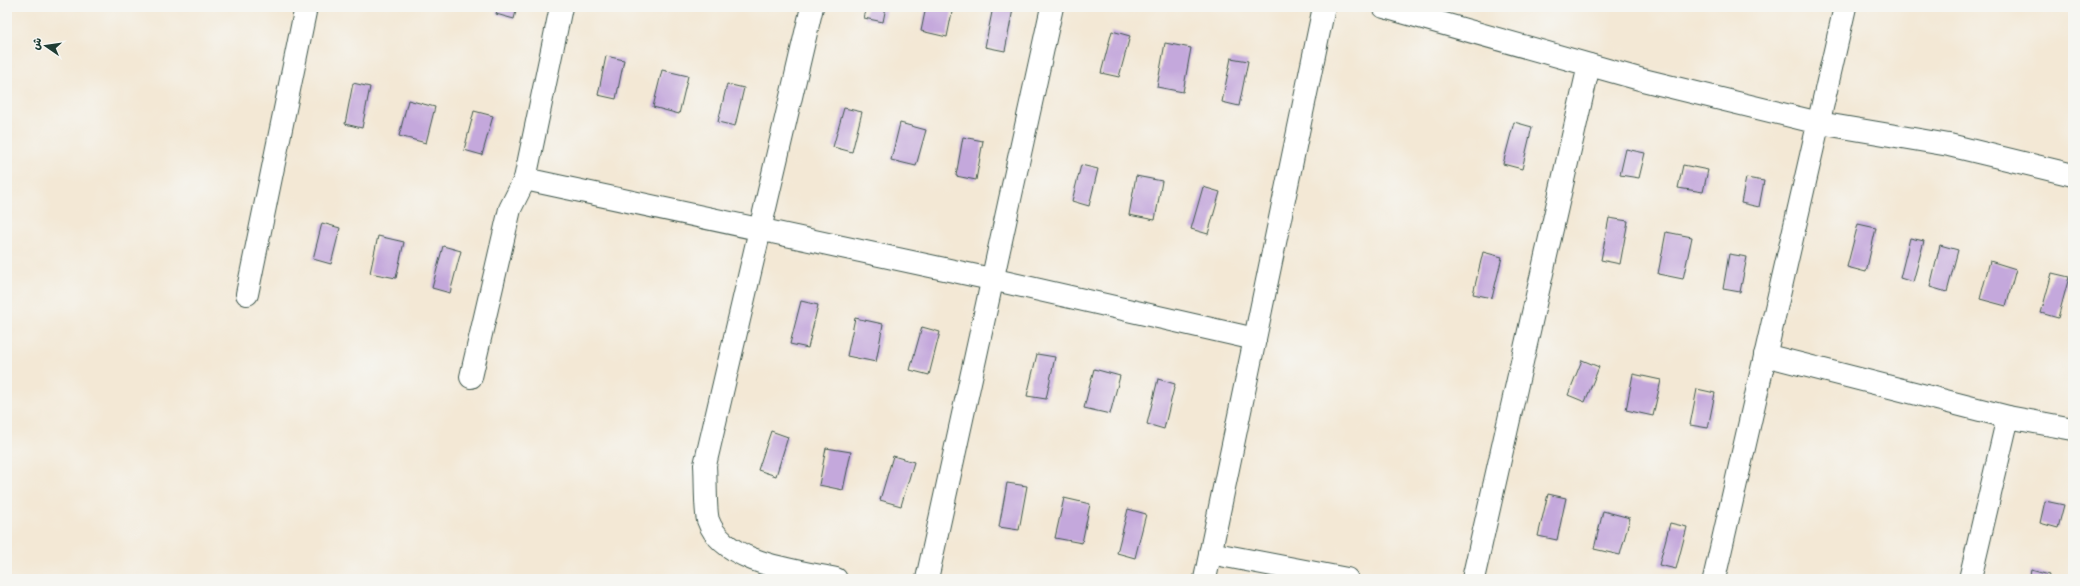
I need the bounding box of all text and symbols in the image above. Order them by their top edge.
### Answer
north arrow [26,26,66,66]
text: ش [29,37,44,51]

